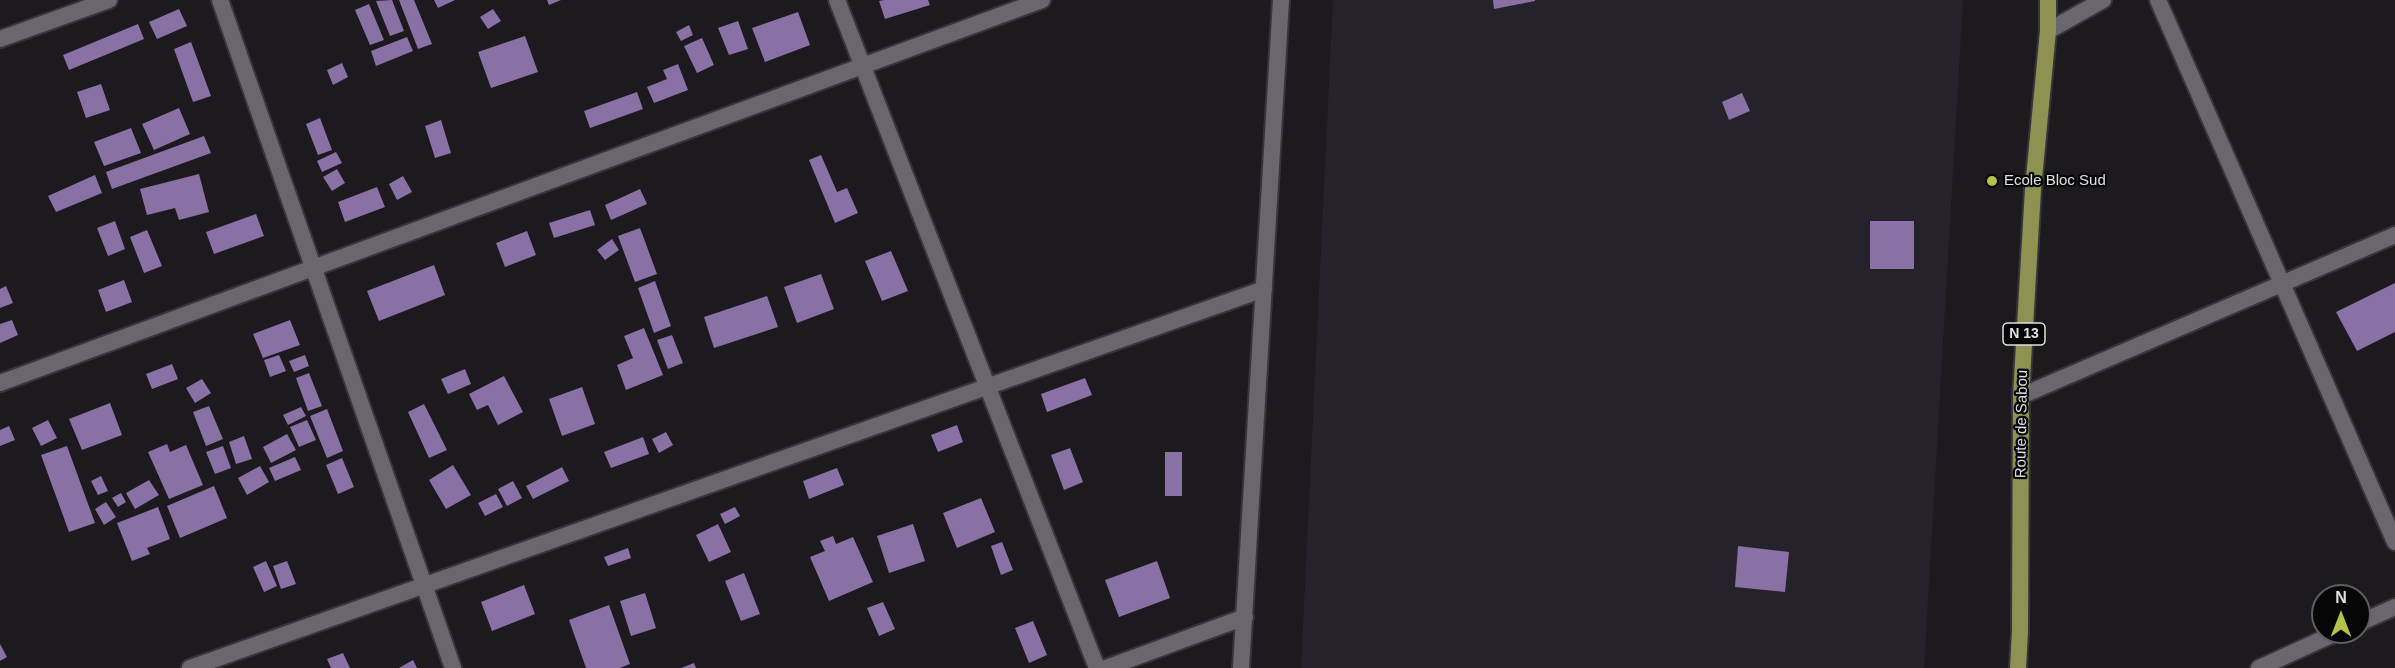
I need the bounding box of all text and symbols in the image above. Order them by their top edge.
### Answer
place label: Ecole Bloc Sud [2004,172,2106,190]
marker: Ecole Bloc Sud [1985,174,1999,188]
road number: N 13 [2003,323,2045,345]
street label: Route de Sabou [2012,370,2032,478]
north arrow [2311,584,2371,644]
text: N [2335,589,2347,606]

